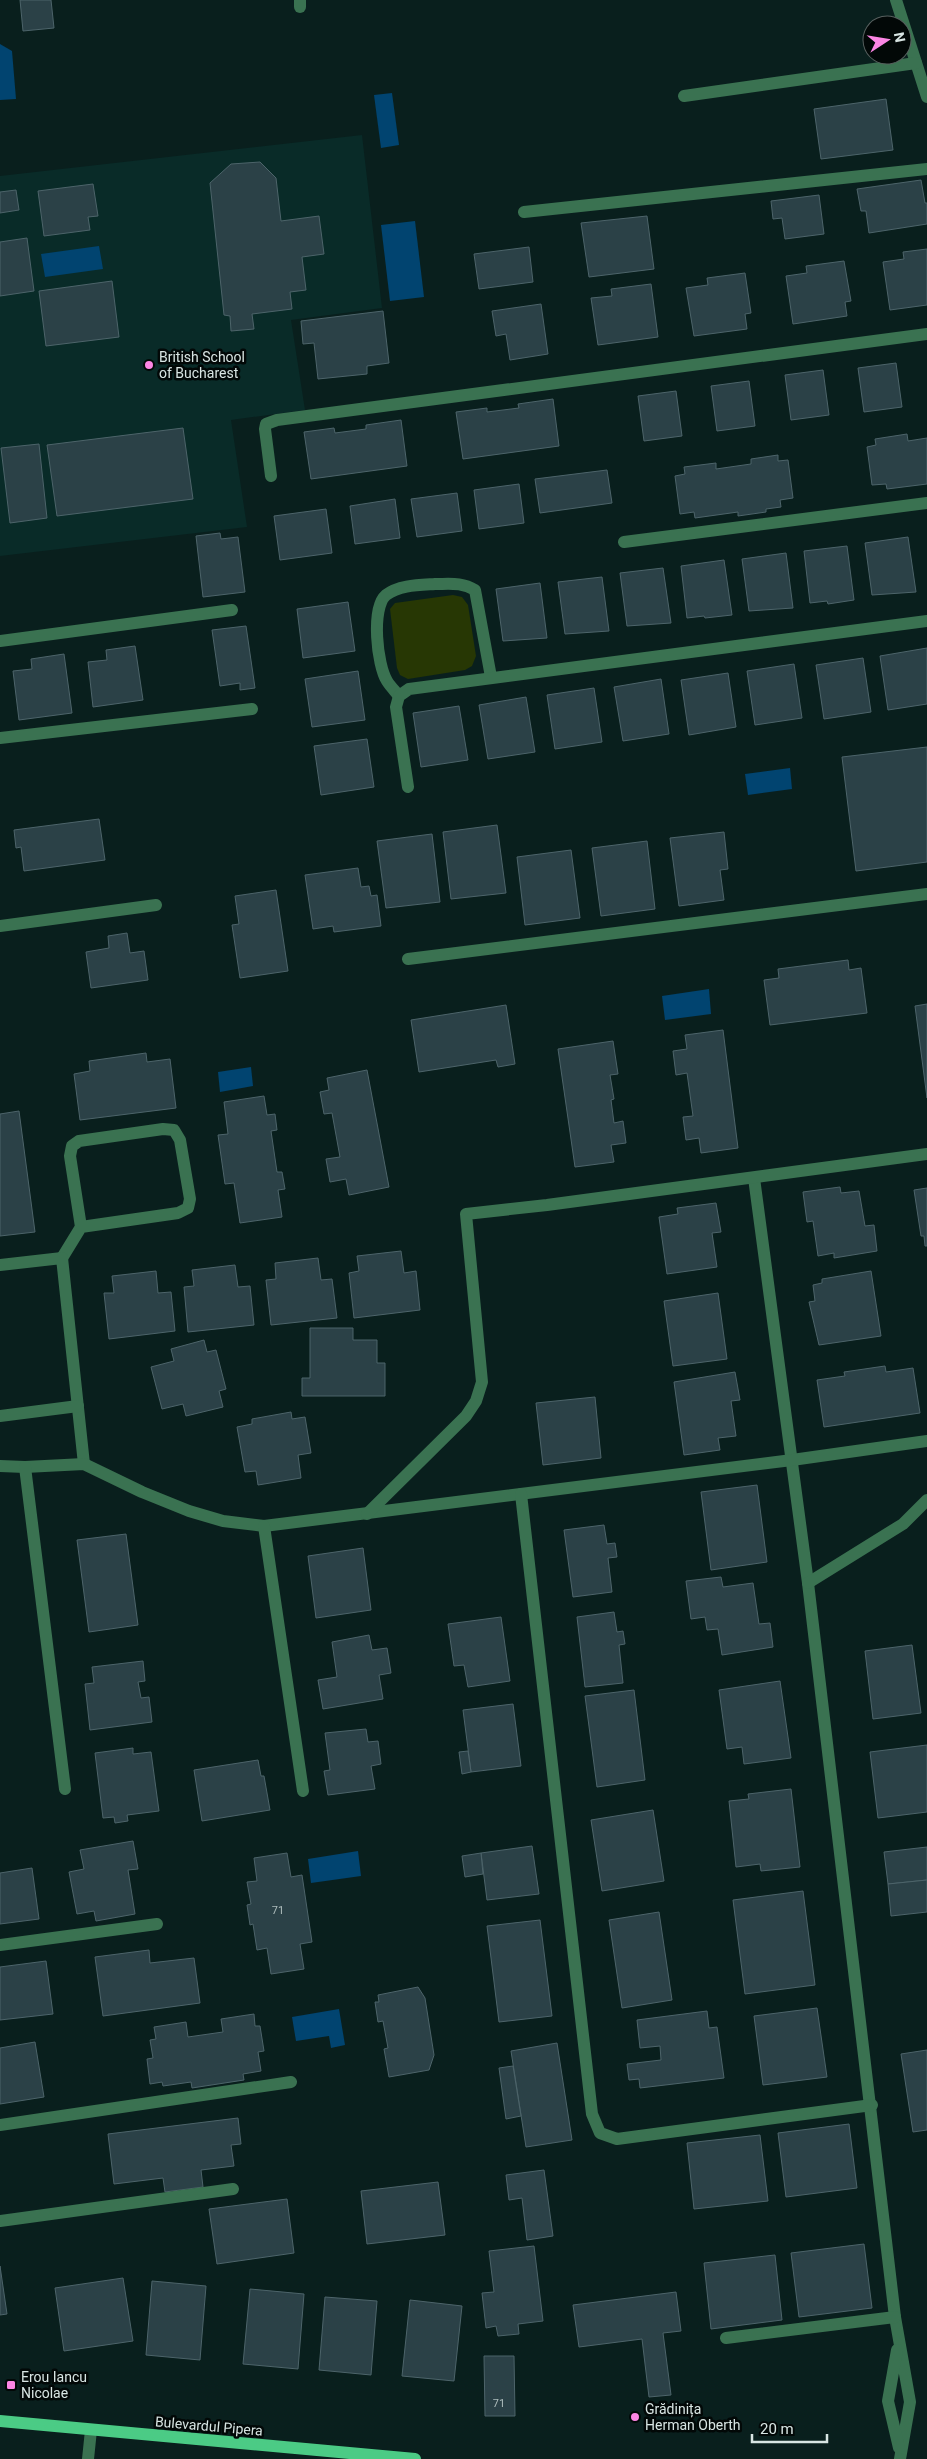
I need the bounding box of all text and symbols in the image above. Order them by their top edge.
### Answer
north arrow [862,15,912,65]
text: N [891,31,909,44]
place label: British School of Bucharest [159,349,245,381]
marker: British School of Bucharest [143,359,155,371]
house number: 71 [272,1904,284,1917]
place label: Erou Iancu Nicolae [21,2369,87,2401]
marker: Erou Iancu Nicolae [5,2379,17,2391]
house number: 71 [493,2397,505,2410]
place label: Grădinița Herman Oberth [645,2401,741,2433]
marker: Grădinița Herman Oberth [629,2411,641,2423]
scale bar [752,2412,827,2444]
street label: Bulevardul Pipera [154,2413,264,2439]
text: 20 m [760,2420,794,2438]

